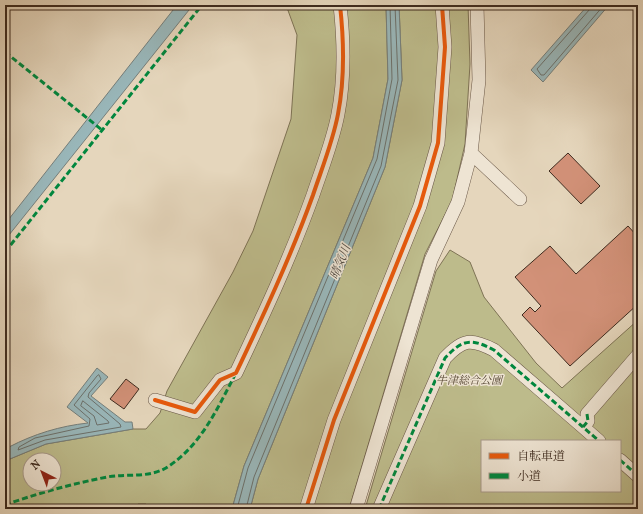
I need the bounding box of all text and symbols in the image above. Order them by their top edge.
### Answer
water label: 晴気川 [327,241,354,281]
park label: 牛津総合公園 [436,374,504,387]
legend [481,440,621,492]
text: 自転車道 [517,449,565,463]
north arrow [22,452,62,492]
text: N [28,457,44,473]
text: 小道 [517,469,541,483]

